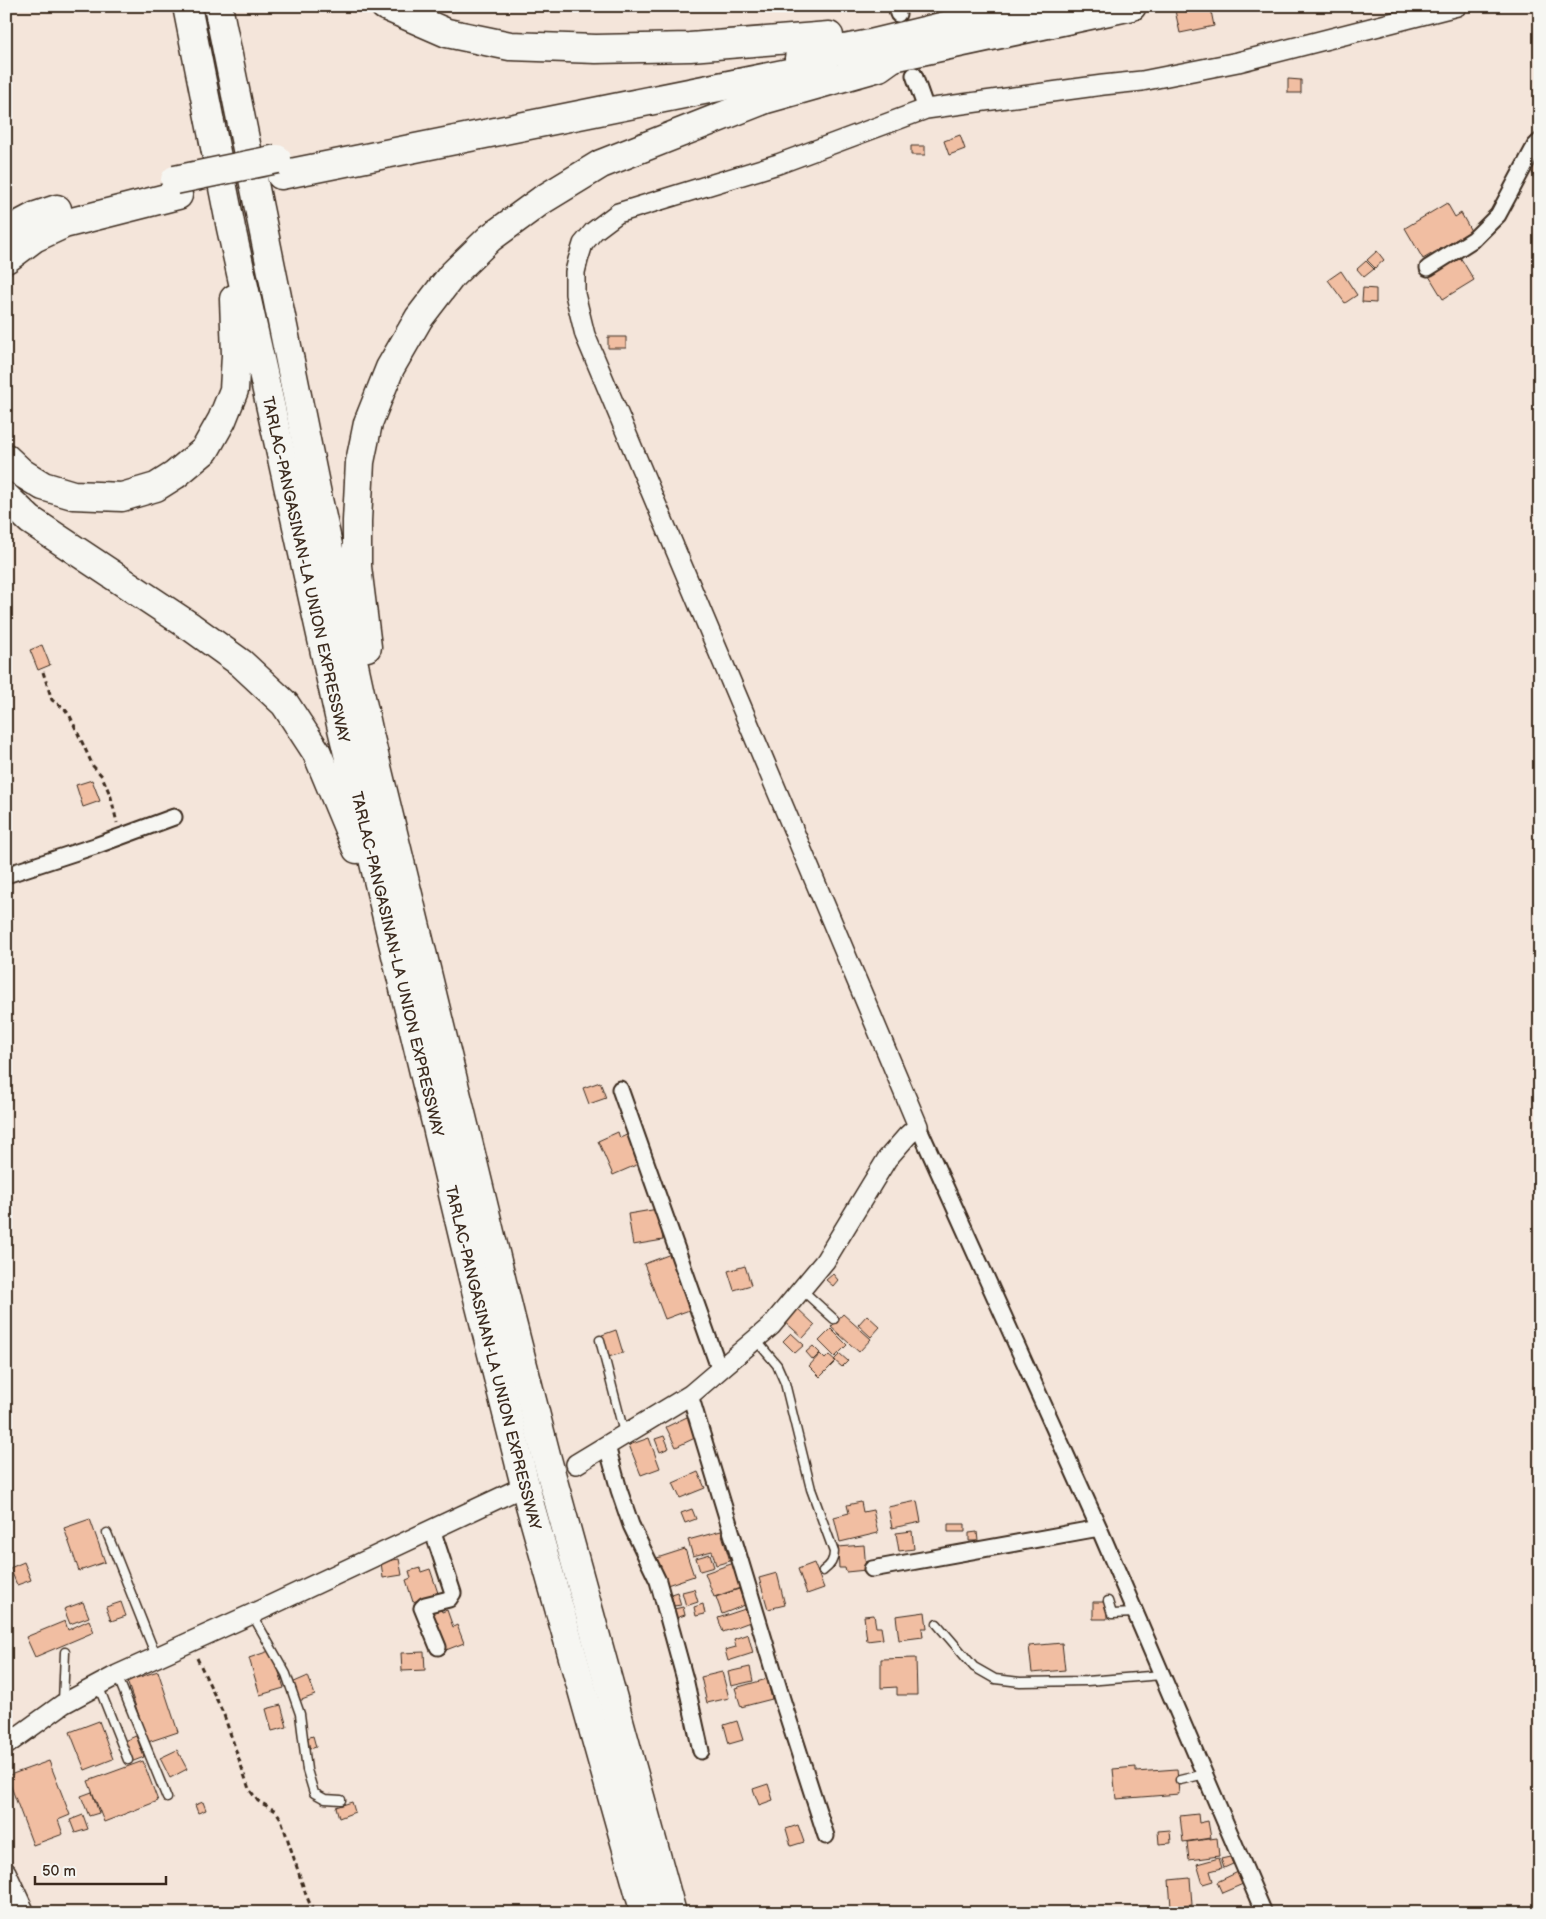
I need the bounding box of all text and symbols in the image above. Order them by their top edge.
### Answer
street label: TARLAC-PANGASINAN-LA UNION EXPRESSWAY [258,395,353,745]
street label: TARLAC-PANGASINAN-LA UNION EXPRESSWAY [346,790,447,1139]
street label: TARLAC-PANGASINAN-LA UNION EXPRESSWAY [440,1184,545,1533]
scale bar [35,1854,166,1886]
text: 50 m [42,1862,76,1881]

